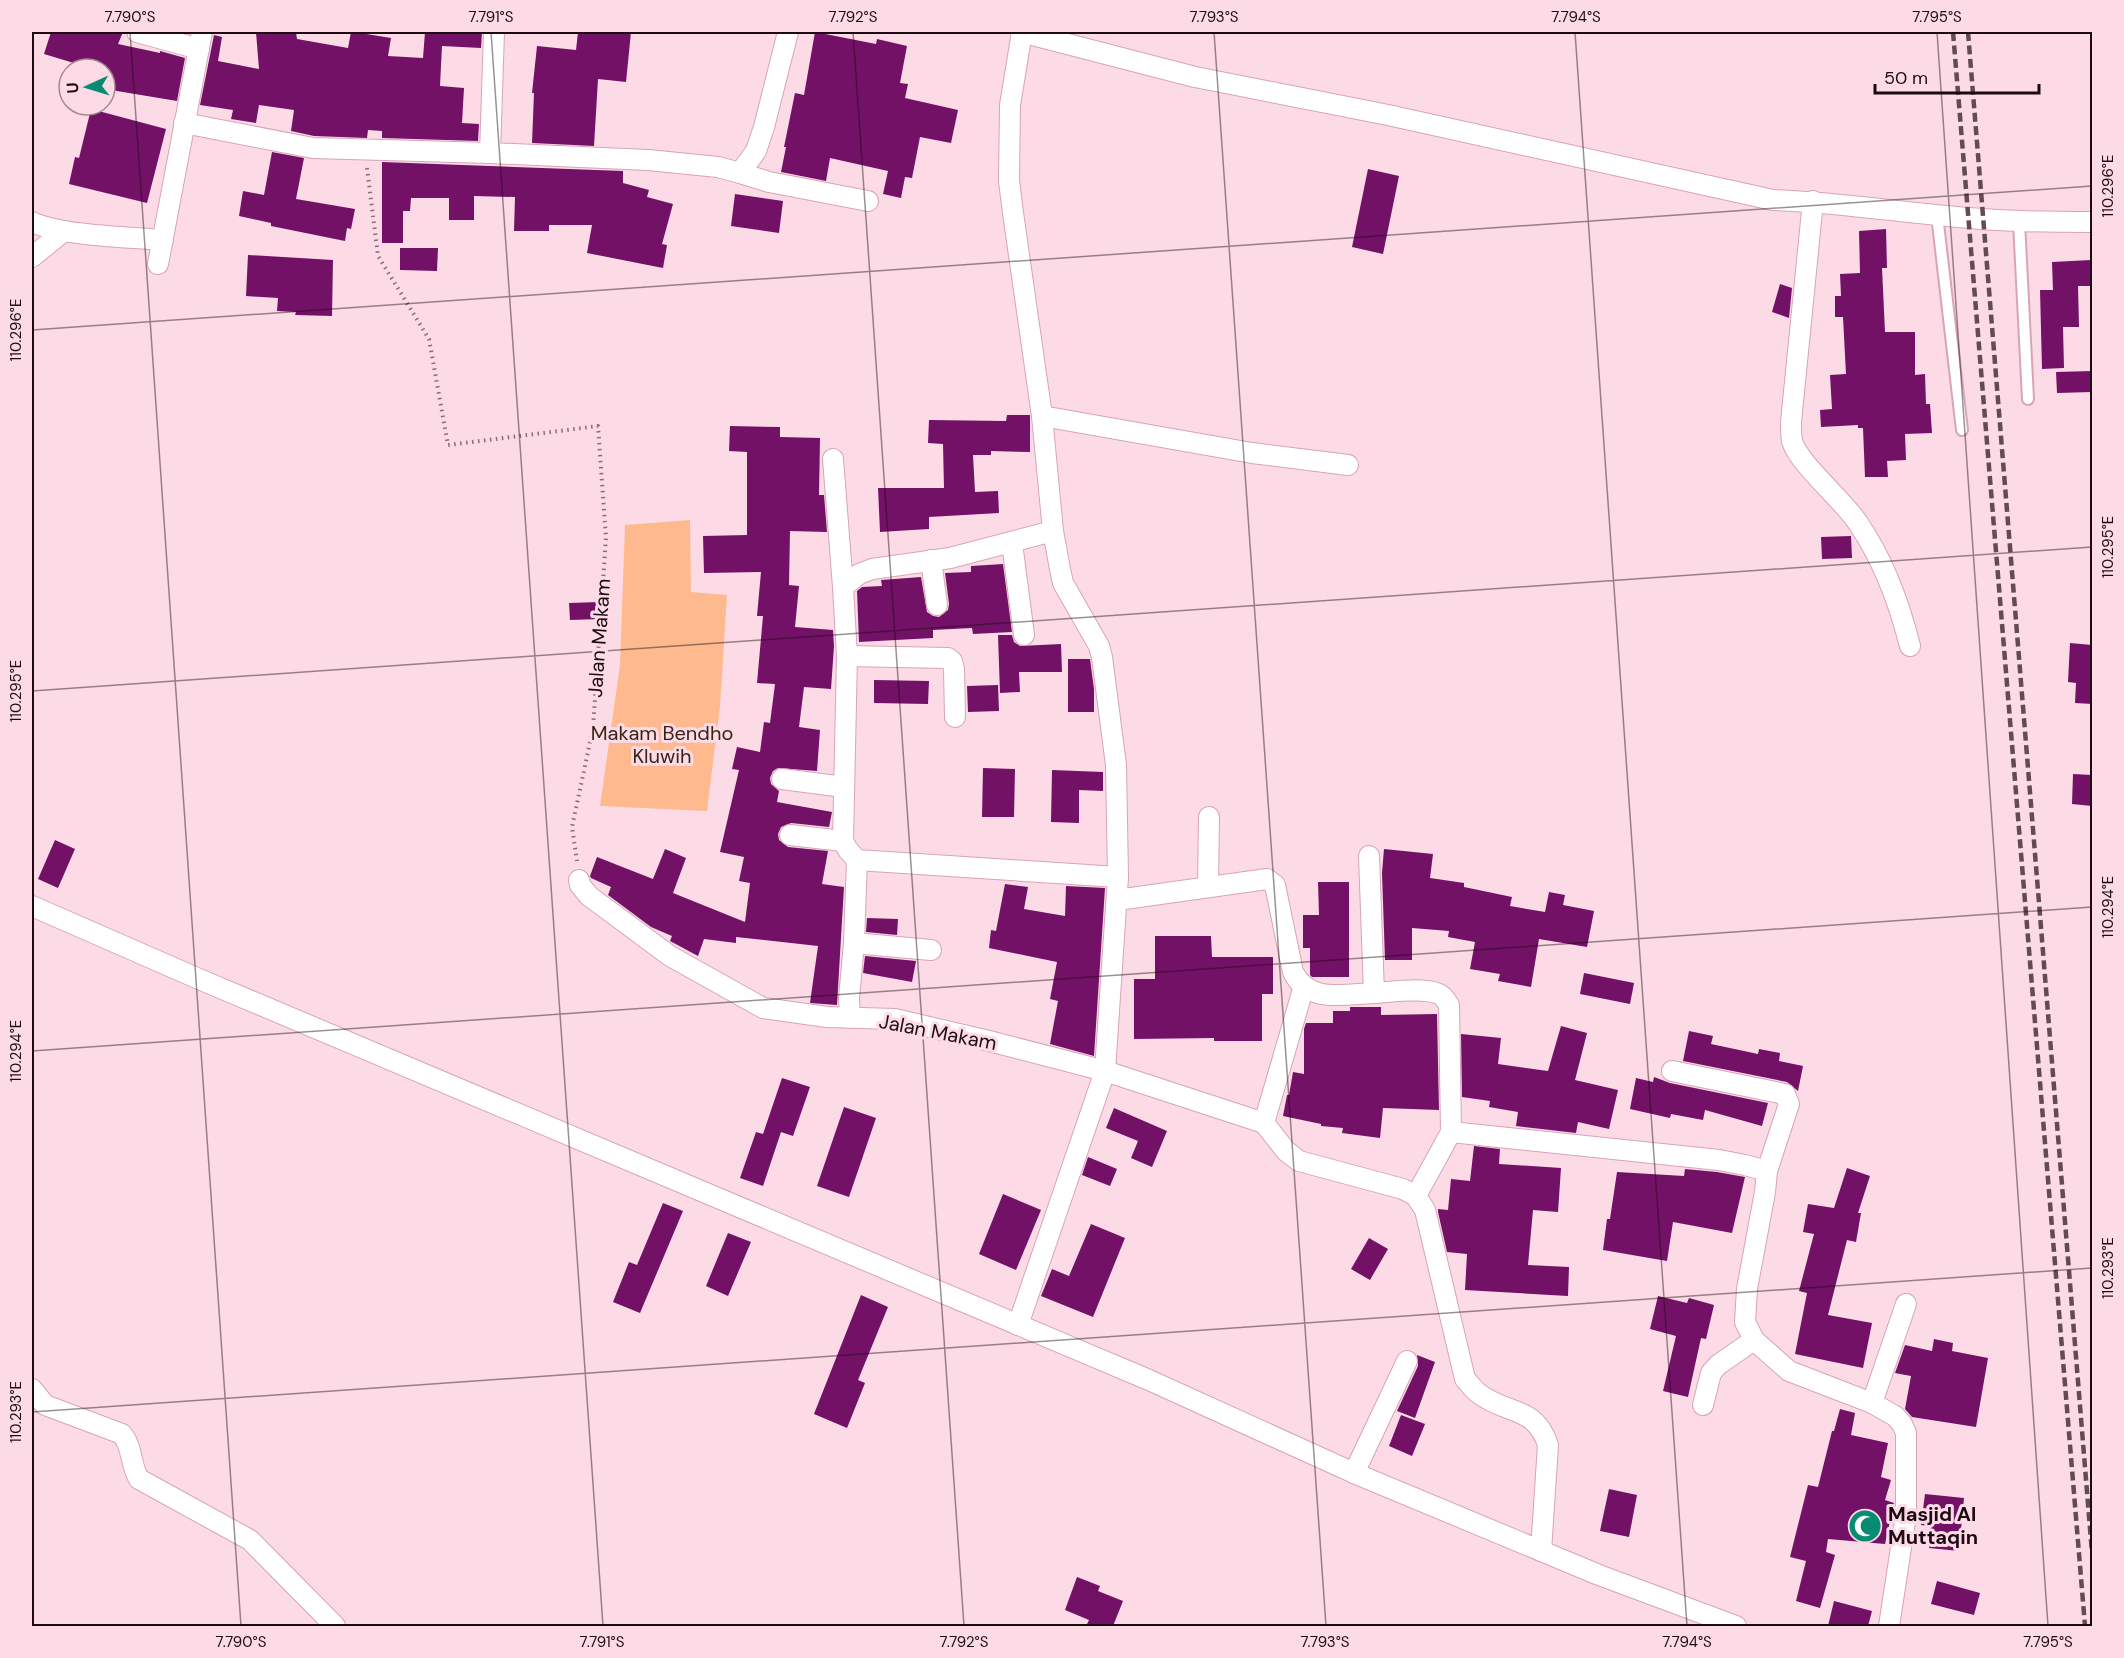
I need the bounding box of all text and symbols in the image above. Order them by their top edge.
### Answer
text: 7.790°S [105,7,156,27]
text: 7.791°S [469,7,514,27]
text: 7.792°S [829,7,878,27]
text: 7.793°S [1189,7,1239,27]
text: 7.794°S [1551,7,1601,27]
text: 7.795°S [1912,7,1962,27]
north arrow [57,57,117,117]
scale bar [1875,57,2038,95]
text: 50 m [1884,66,1928,90]
text: U [62,82,83,94]
text: 110.296°E [2098,155,2118,217]
text: 110.296°E [6,299,26,361]
text: 110.295°E [2098,516,2118,578]
street label: Jalan Makam [582,578,616,698]
text: 110.295°E [6,660,26,722]
park label: Makam Bendho Kluwih [591,720,733,769]
text: 110.294°E [2098,876,2118,938]
street label: Jalan Makam [877,1008,999,1056]
text: 110.294°E [6,1020,26,1082]
text: 110.293°E [2098,1237,2118,1299]
text: 110.293°E [6,1381,26,1443]
place label: Masjid Al Muttaqin [1888,1501,1978,1550]
mosque icon: Masjid Al Muttaqin [1847,1508,1883,1544]
text: 7.790°S [216,1632,267,1652]
text: 7.791°S [580,1632,625,1652]
text: 7.792°S [940,1632,989,1652]
text: 7.793°S [1300,1632,1350,1652]
text: 7.794°S [1662,1632,1712,1652]
text: 7.795°S [2023,1632,2073,1652]

